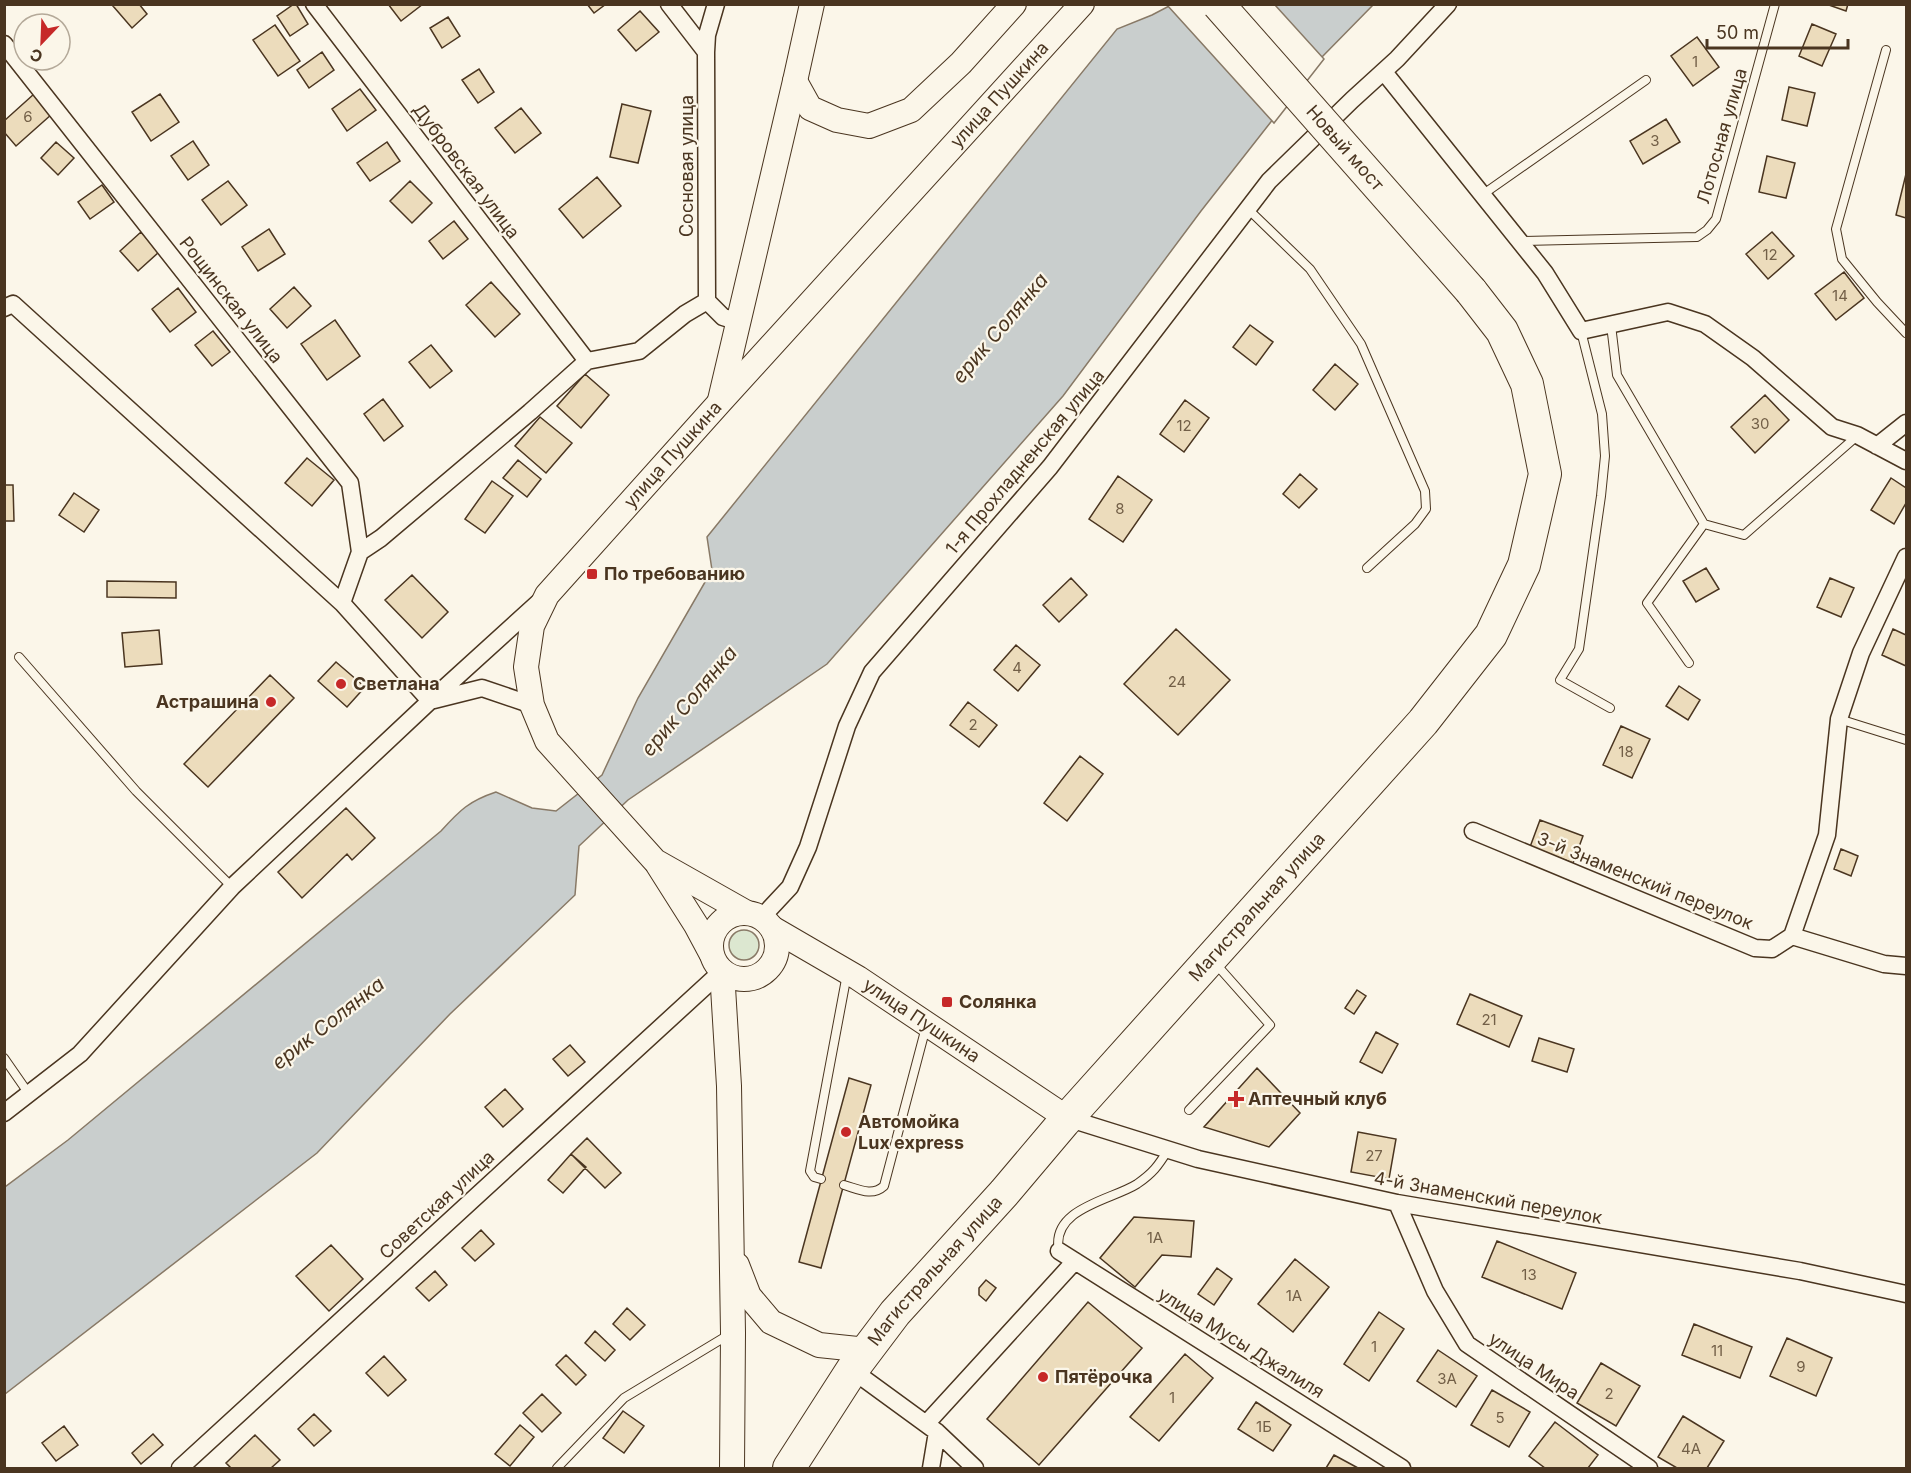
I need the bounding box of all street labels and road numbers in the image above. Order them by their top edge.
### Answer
street label: улица Пушкина [946,37,1053,152]
street label: Лотосная улица [1692,65,1751,206]
street label: Сосновая улица [676,95,697,237]
street label: Дубровская улица [409,99,524,242]
street label: Новый мост [1302,101,1389,195]
street label: Рощинская улица [175,232,287,367]
street label: 1-я Прохладненская улица [941,365,1108,558]
street label: улица Пушкина [619,397,726,512]
street label: Магистральная улица [1184,828,1329,985]
street label: 3-й Знаменский переулок [1534,828,1756,934]
street label: улица Пушкина [860,974,984,1067]
street label: Советская улица [375,1146,498,1263]
street label: 4-й Знаменский переулок [1372,1167,1604,1228]
street label: Магистральная улица [863,1191,1006,1350]
street label: улица Мусы Джалиля [1154,1283,1328,1402]
street label: улица Мира [1485,1328,1583,1403]

